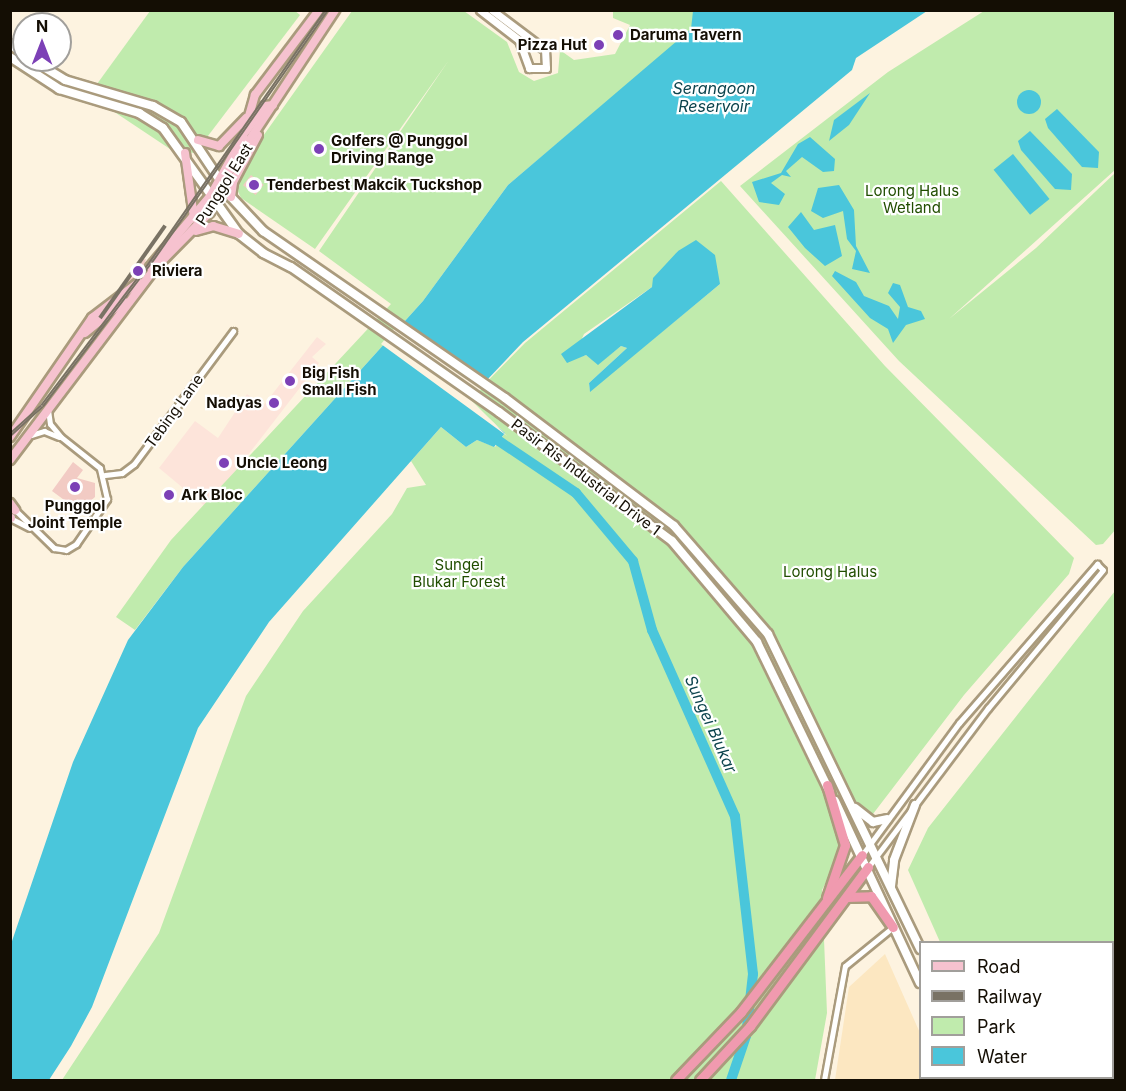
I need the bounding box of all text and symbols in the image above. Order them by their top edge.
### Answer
north arrow [12,12,72,72]
text: N [36,16,48,36]
place label: Daruma Tavern [630,26,742,44]
marker: Daruma Tavern [611,28,625,42]
place label: Pizza Hut [518,36,587,54]
marker: Pizza Hut [592,38,606,52]
water label: Serangoon Reservoir [673,78,755,116]
place label: Golfers @ Punggol Driving Range [331,131,468,166]
street label: Punggol East [192,140,256,228]
marker: Golfers @ Punggol Driving Range [312,142,326,156]
place label: Tenderbest Makcik Tuckshop [266,176,482,194]
marker: Tenderbest Makcik Tuckshop [247,178,261,192]
park label: Lorong Halus Wetland [865,181,959,216]
marker: Riviera [129,262,147,280]
place label: Riviera [152,262,203,280]
place label: Big Fish Small Fish [302,363,377,398]
street label: Tebing Lane [141,371,207,451]
marker: Big Fish Small Fish [283,374,297,388]
place label: Nadyas [206,394,262,412]
marker: Nadyas [267,396,281,410]
street label: Pasir Ris Industrial Drive 1 [508,415,664,539]
place label: Uncle Leong [236,454,327,472]
marker: Uncle Leong [217,456,231,470]
marker: Punggol Joint Temple [68,480,82,494]
place label: Ark Bloc [181,486,243,504]
marker: Ark Bloc [162,488,176,502]
place label: Punggol Joint Temple [28,496,122,531]
park label: Sungei Blukar Forest [412,555,506,590]
park label: Lorong Halus [783,563,877,581]
water label: Sungei Blukar [681,672,741,776]
legend [919,941,1114,1079]
text: Road [977,956,1020,977]
text: Railway [977,986,1042,1007]
text: Park [977,1016,1016,1037]
text: Water [977,1046,1027,1067]

